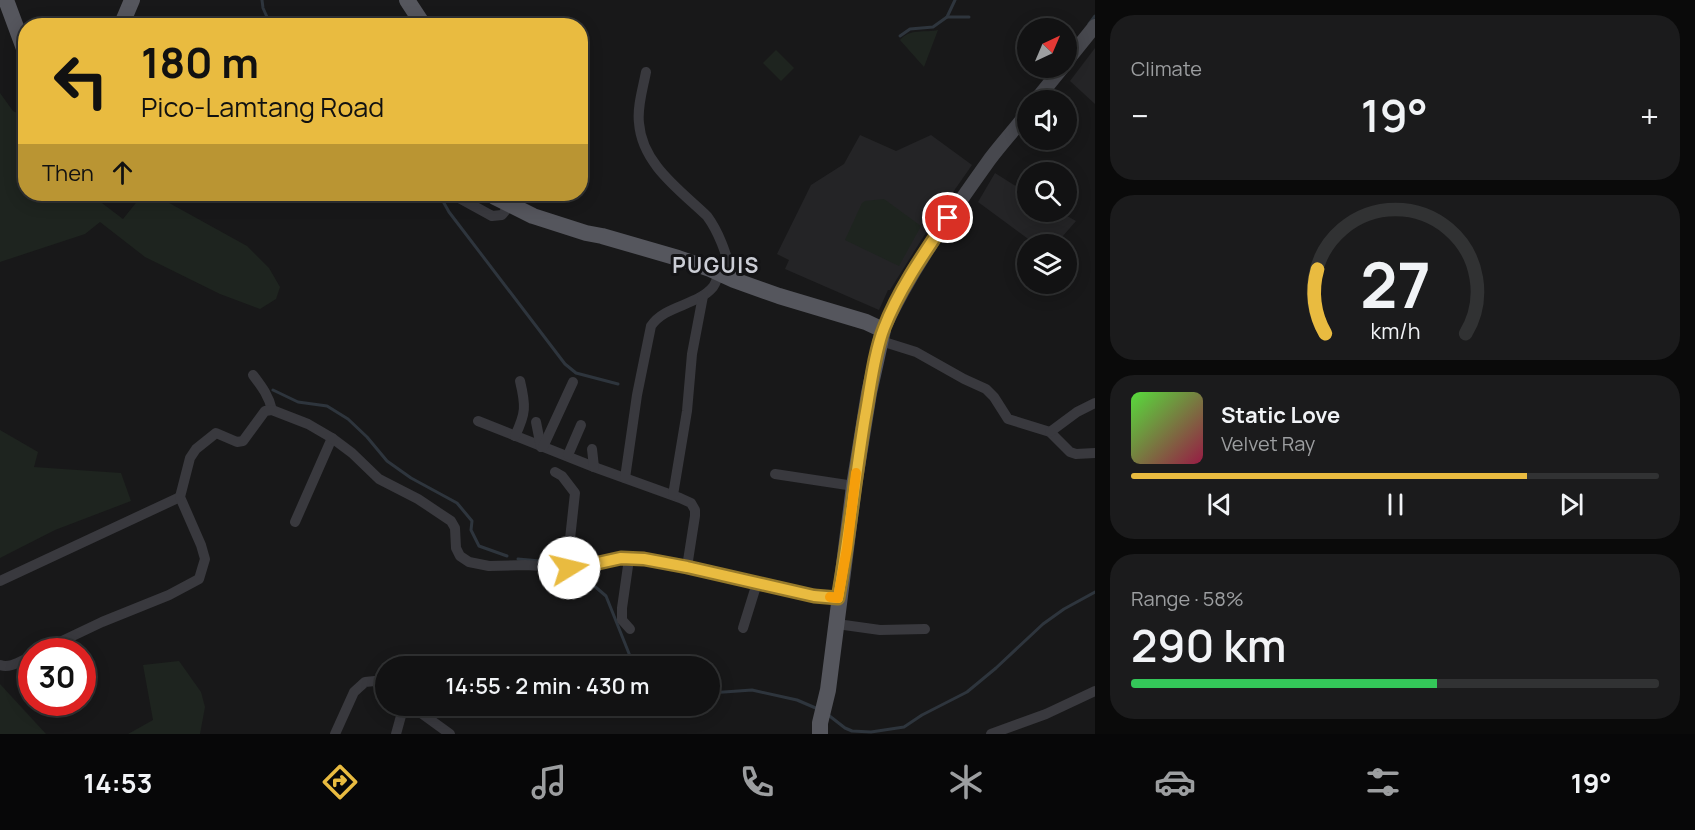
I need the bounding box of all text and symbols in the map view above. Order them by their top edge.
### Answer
north arrow [1017,18,1077,78]
map controls [1017,18,1077,294]
text: 180 m [141,33,259,91]
icon: left [42,42,120,120]
text: Climate [1131,55,1202,82]
text: 19° [1361,84,1428,146]
text: Pico-Lamtang Road [141,88,384,125]
button: sound [1017,90,1077,150]
text: − [1131,93,1149,138]
text: + [1640,93,1659,138]
icon: ahead [106,156,139,189]
text: Then [42,158,94,188]
button: search [1017,162,1077,222]
pin [922,192,973,243]
icon: arrive [931,201,964,234]
button: layers [1017,234,1077,294]
text: 27 [1360,241,1430,327]
district label: PUGUIS [672,251,760,279]
text: km/h [1370,317,1420,346]
text: Static Love [1221,400,1340,430]
text: Velvet Ray [1221,430,1315,457]
icon: previous [1203,488,1236,521]
icon: pause [1379,488,1412,521]
icon: next [1555,488,1588,521]
position arrow [537,536,601,600]
text: Range · 58% [1131,585,1244,612]
text: 290 km [1131,614,1287,676]
speed limit sign: 30 [18,638,96,716]
text: 14:55 · 2 min · 430 m [445,671,650,701]
icon: directions [319,761,361,803]
icon: music [528,761,570,803]
icon: phone [736,761,778,803]
icon: climate [945,761,987,803]
icon: car [1154,761,1196,803]
icon: filters [1362,761,1404,803]
text: 14:53 [83,764,152,801]
text: 19° [1571,764,1612,801]

